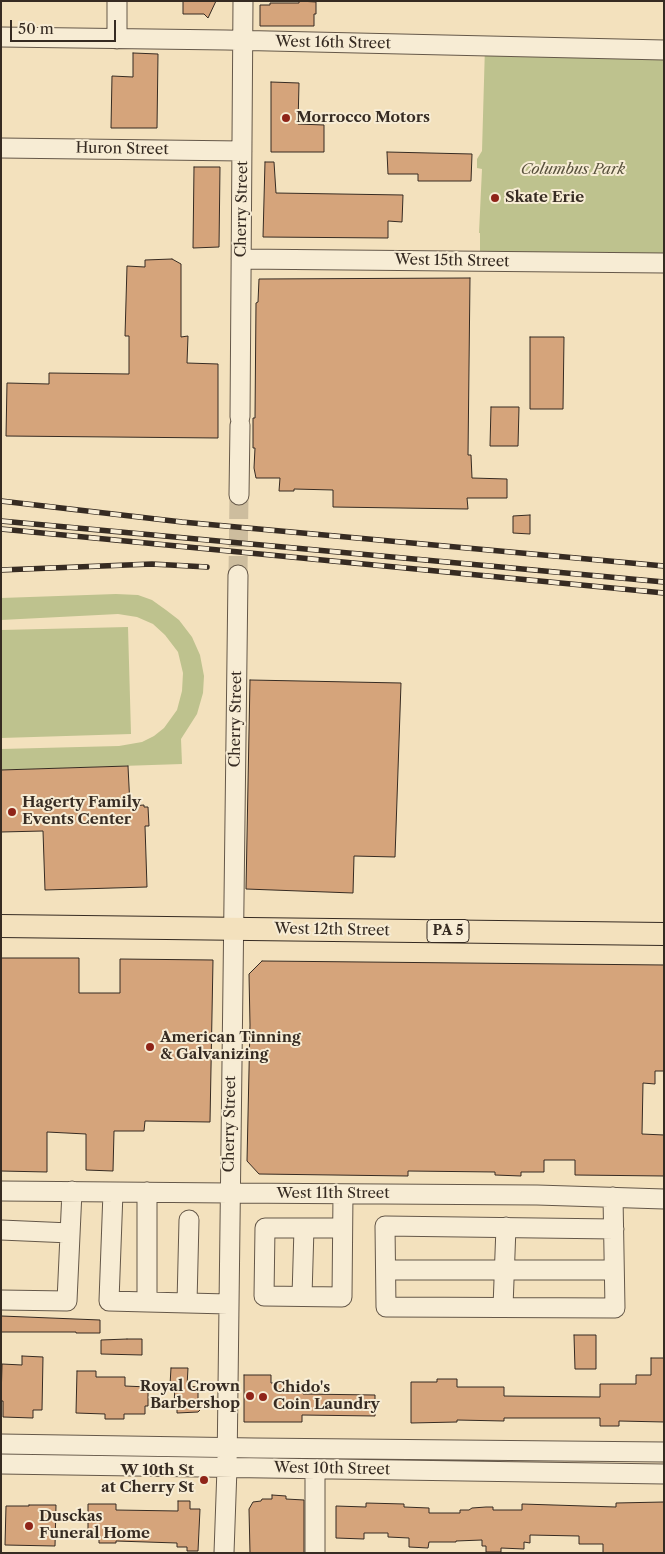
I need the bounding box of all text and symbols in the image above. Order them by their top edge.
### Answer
scale bar [12,10,119,42]
text: 50 m [18,19,54,38]
street label: West 16th Street [275,33,391,53]
place label: Morrocco Motors [296,109,430,127]
marker: Morrocco Motors [280,112,292,124]
street label: Huron Street [75,139,169,159]
street label: Cherry Street [232,160,252,258]
park label: Columbus Park [521,161,625,179]
place label: Skate Erie [505,189,584,207]
marker: Skate Erie [489,192,501,204]
street label: West 15th Street [394,251,510,271]
street label: Cherry Street [226,670,246,768]
place label: Hagerty Family Events Center [22,794,141,829]
marker: Hagerty Family Events Center [6,806,18,818]
road number: PA 5 [427,919,469,942]
street label: West 12th Street [274,920,390,940]
place label: American Tinning & Galvanizing [160,1029,301,1064]
marker: American Tinning & Galvanizing [144,1041,156,1053]
street label: Cherry Street [220,1075,240,1173]
street label: West 11th Street [276,1185,390,1203]
place label: Royal Crown Barbershop [140,1378,240,1413]
place label: Chido's Coin Laundry [273,1379,380,1414]
marker: Royal Crown Barbershop [244,1390,256,1402]
marker: Chido's Coin Laundry [257,1391,269,1403]
street label: West 10th Street [274,1459,390,1479]
place label: W 10th St at Cherry St [101,1462,194,1497]
marker: W 10th St at Cherry St [198,1474,210,1486]
place label: Dusckas Funeral Home [39,1508,150,1543]
marker: Dusckas Funeral Home [23,1520,35,1532]

